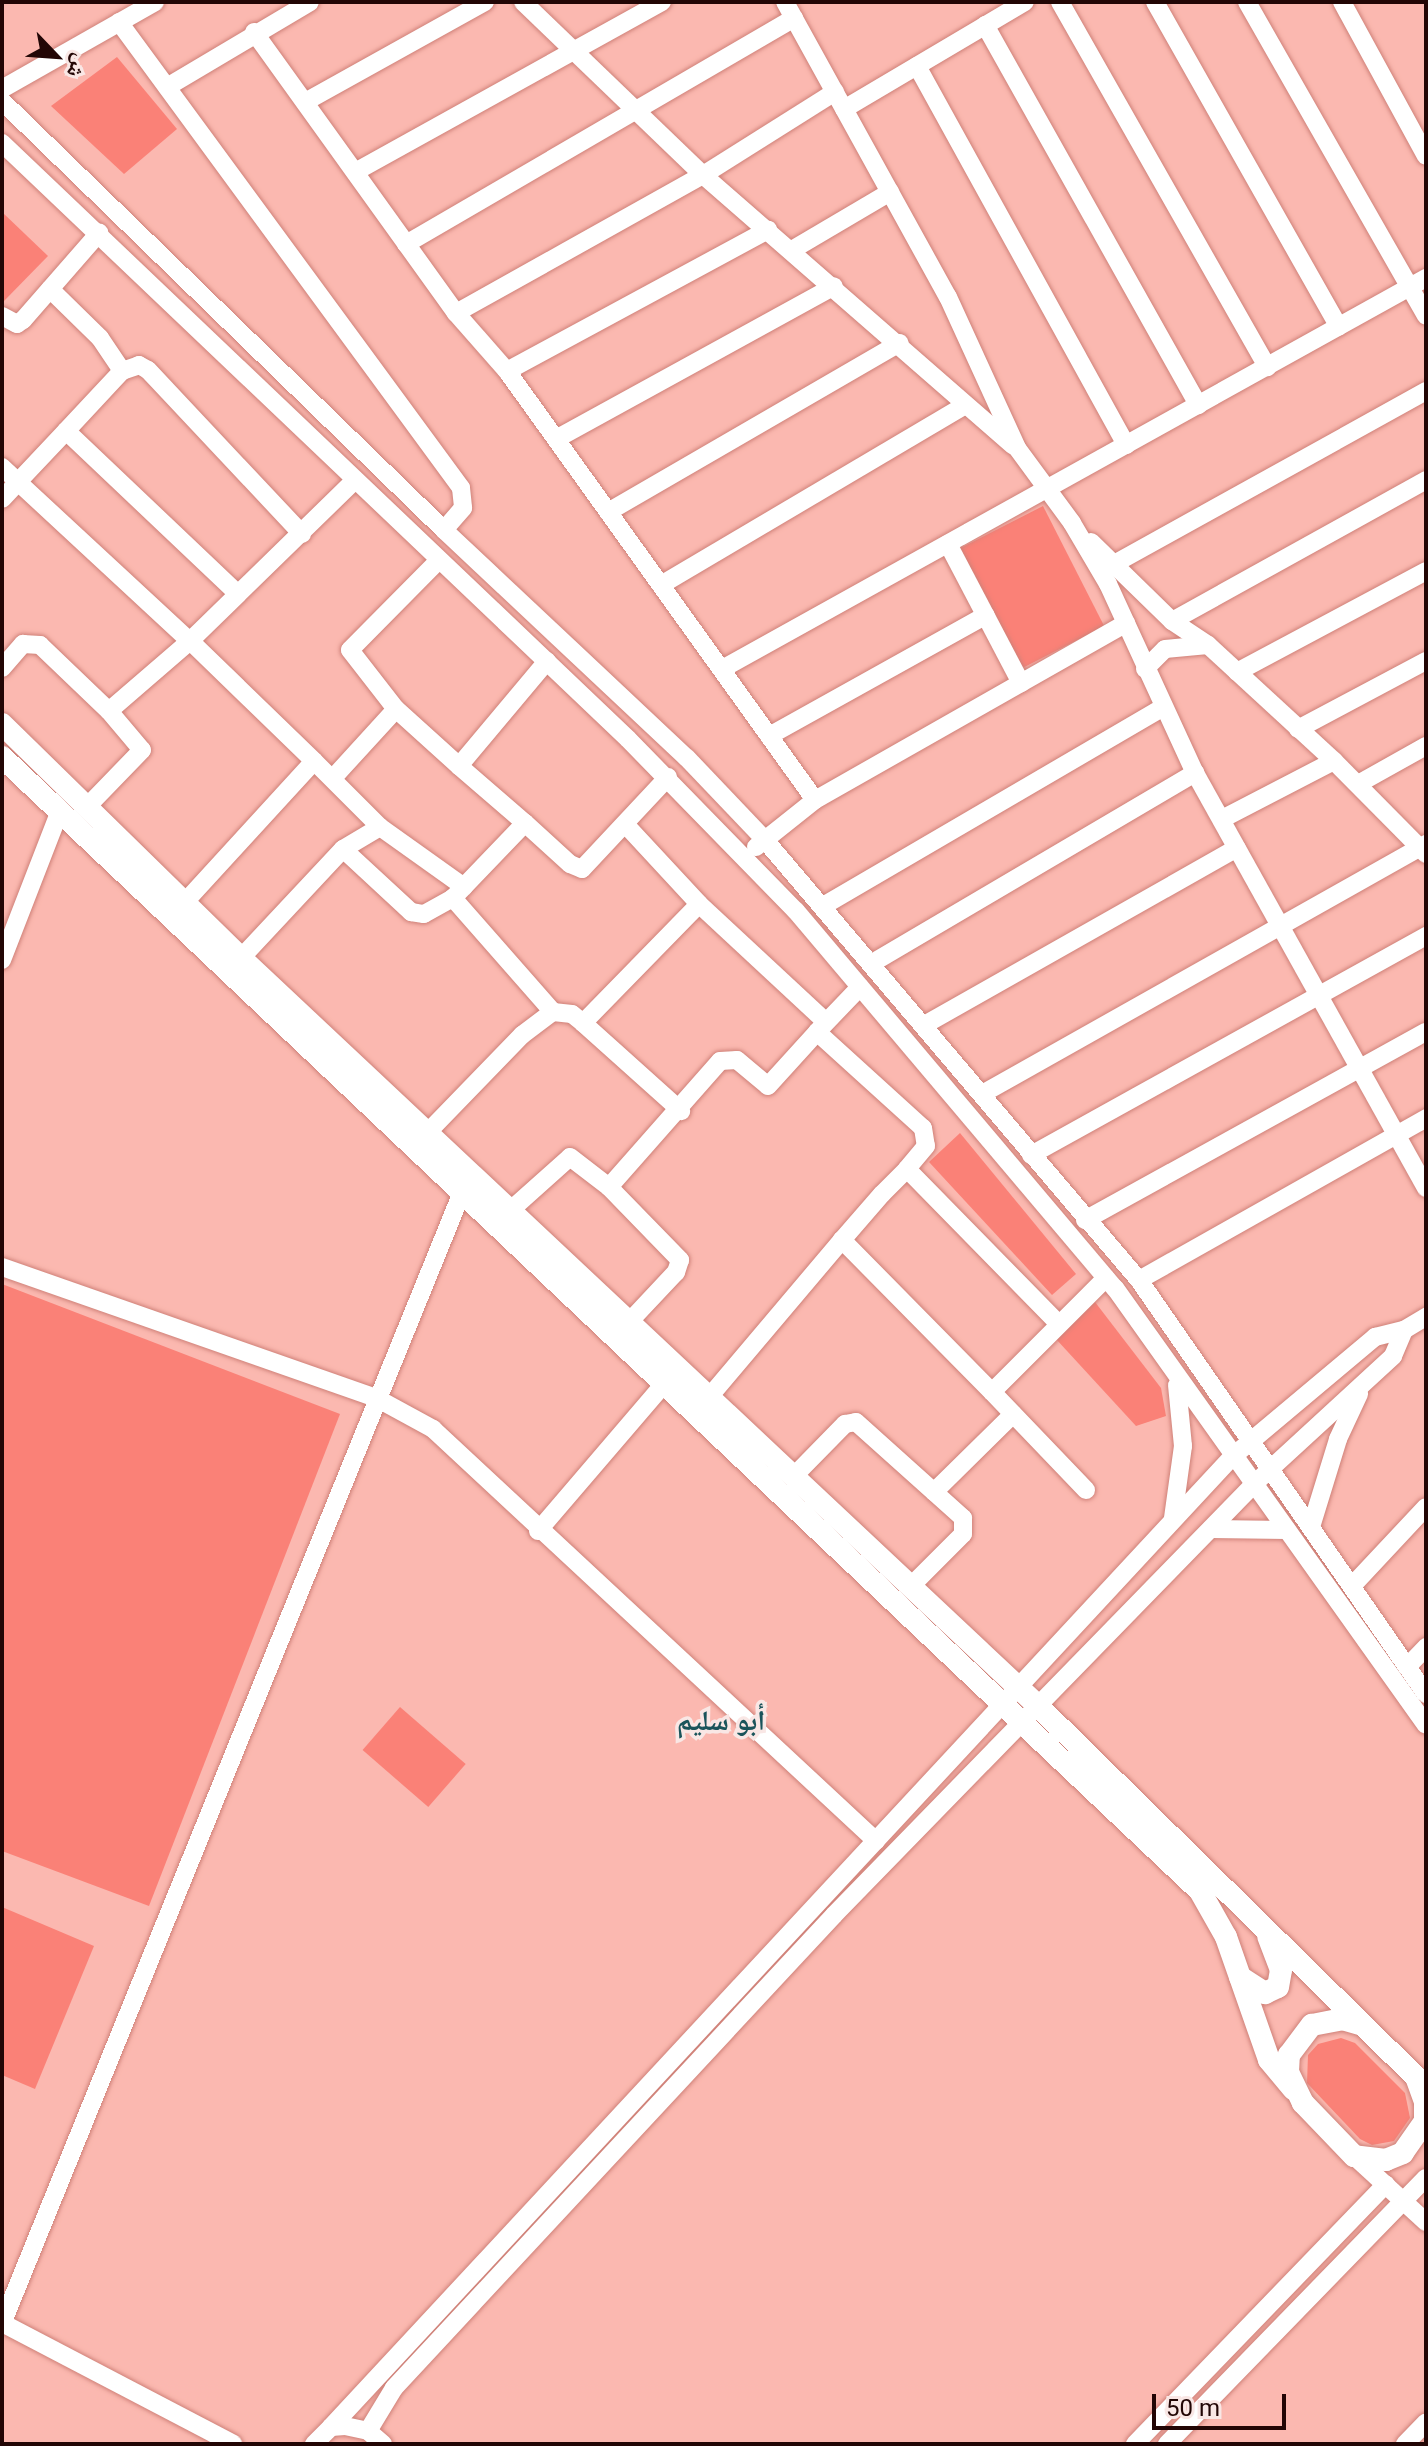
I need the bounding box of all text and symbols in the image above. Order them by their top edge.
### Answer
north arrow [16,16,96,96]
text: ش [62,50,94,82]
district label: أبو سليم [677,1704,765,1738]
scale bar [1156,2378,1290,2428]
text: 50 m [1166,2394,1220,2422]

